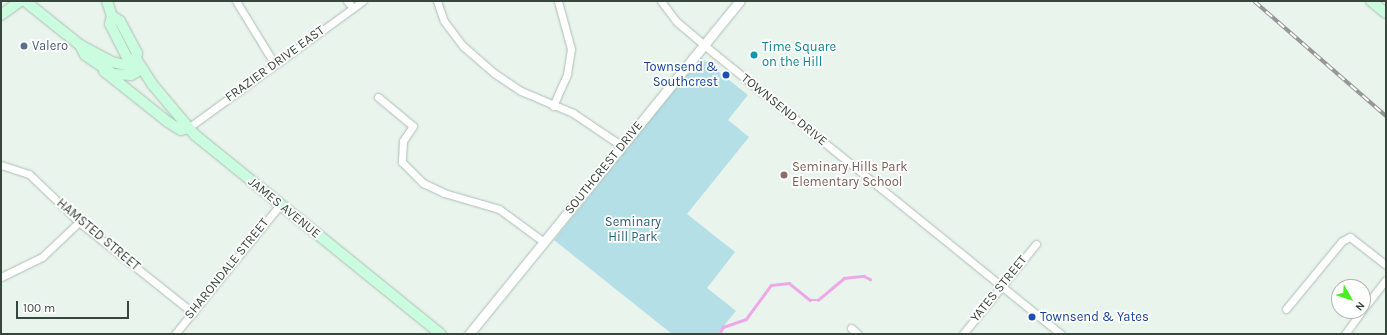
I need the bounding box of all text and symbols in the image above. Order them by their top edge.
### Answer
street label: FRAZIER DRIVE EAST [222,23,328,105]
place label: Valero [32,38,68,54]
place label: Time Square on the Hill [762,40,836,71]
marker: Valero [19,41,29,51]
marker: Time Square on the Hill [749,50,759,60]
place label: Townsend & Southcrest [644,60,718,91]
marker: Townsend & Southcrest [721,70,731,80]
street label: TOWNSEND DRIVE [738,71,830,149]
street label: SOUTHCREST DRIVE [562,118,646,218]
place label: Seminary Hills Park Elementary School [792,160,908,191]
marker: Seminary Hills Park Elementary School [779,170,789,180]
street label: JAMES AVENUE [245,174,323,242]
street label: HAMSTED STREET [53,196,143,274]
street label: SHARONDALE STREET [182,215,272,323]
park label: Seminary Hill Park [605,215,661,246]
street label: YATES STREET [967,252,1031,326]
north arrow [1331,279,1371,319]
scale bar [18,293,131,319]
text: N [1352,299,1367,313]
text: 100 m [23,301,55,315]
place label: Townsend & Yates [1040,309,1149,325]
marker: Townsend & Yates [1027,312,1037,322]

